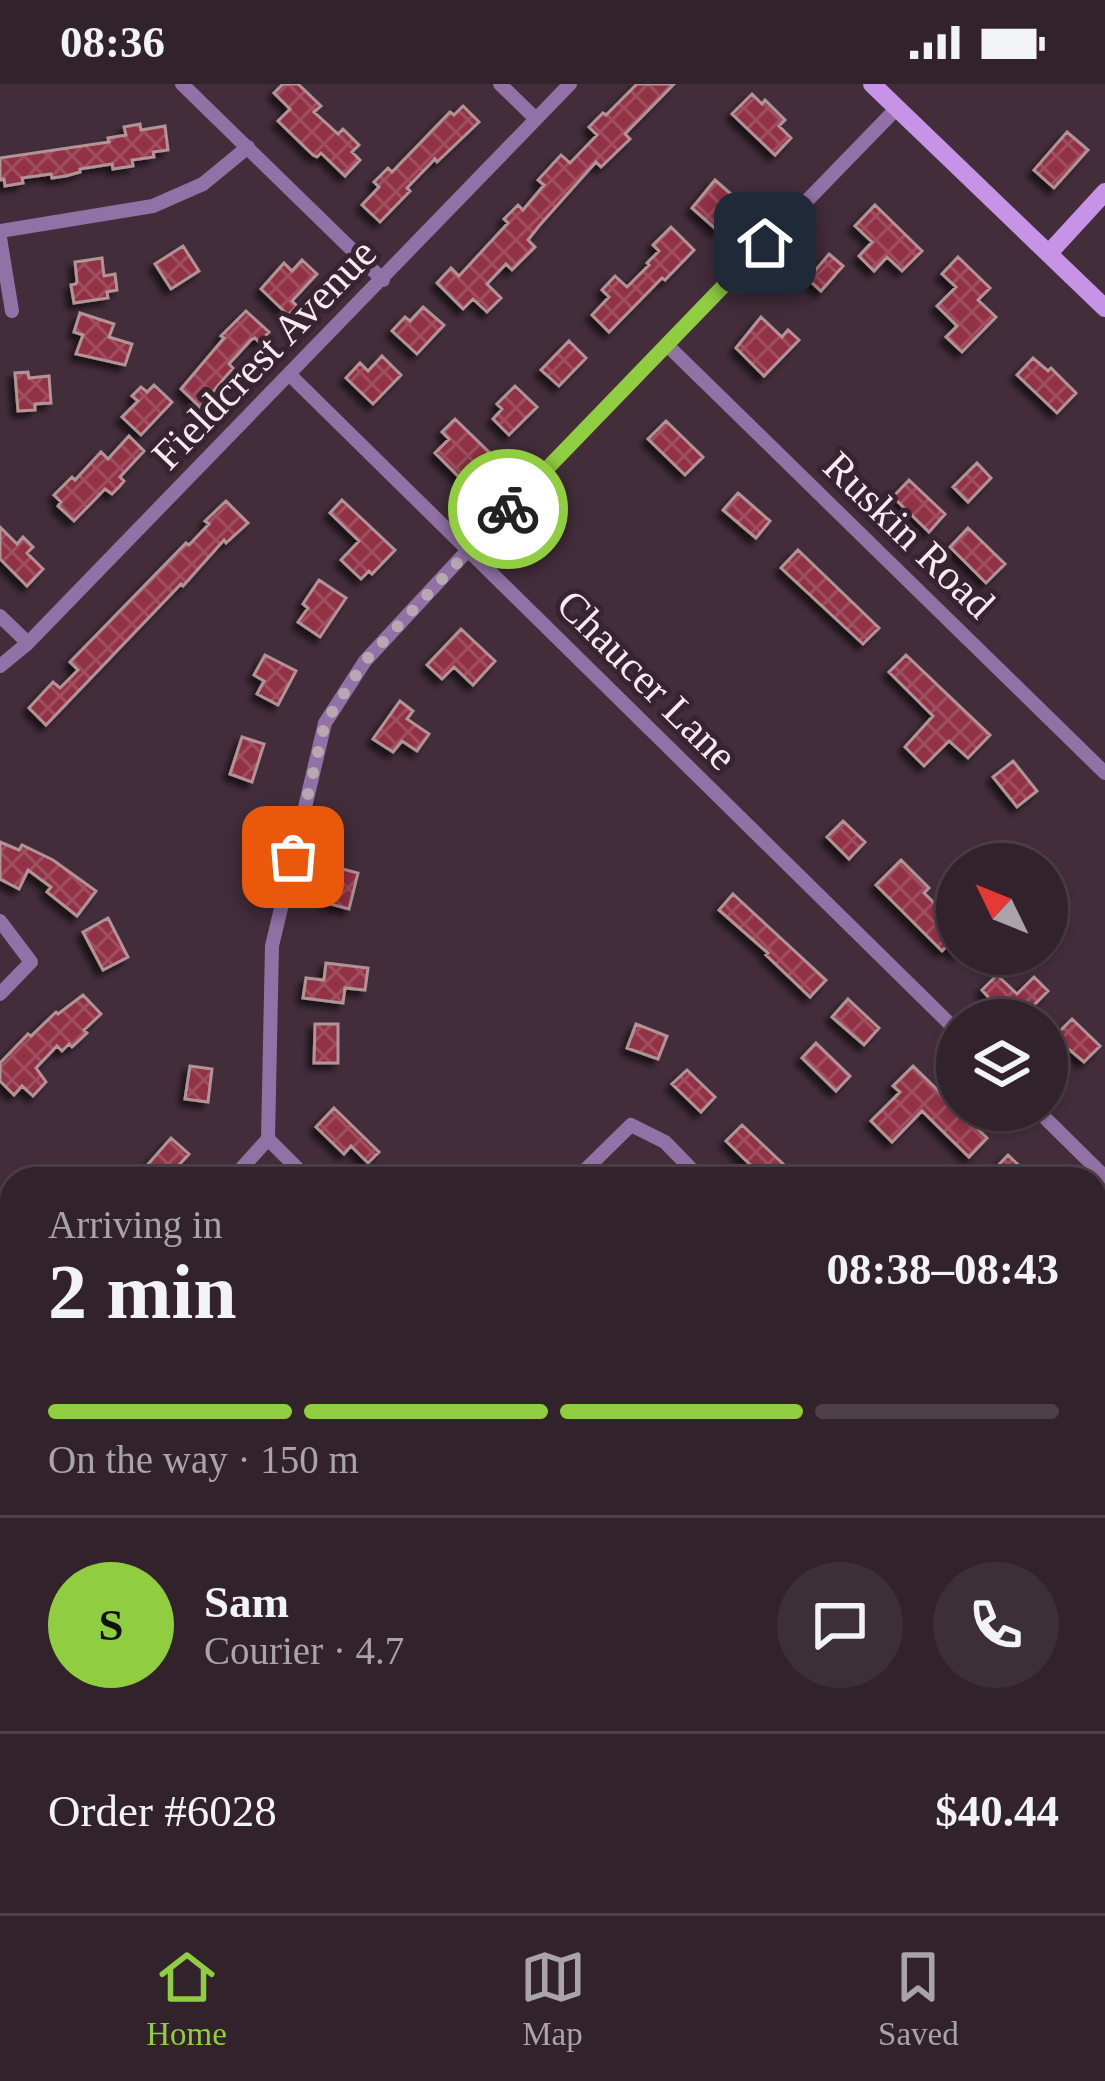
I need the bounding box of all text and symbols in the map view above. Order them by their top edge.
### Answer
text: 08:36 [60,17,165,67]
pin [714,192,816,294]
icon: home [732,210,798,276]
street label: Fieldcrest Avenue [143,230,385,478]
street label: Ruskin Road [815,443,1003,627]
courier [448,449,568,569]
icon: bike [475,476,541,542]
street label: Chaucer Lane [548,581,746,779]
pin [242,806,344,908]
icon: bag [260,824,326,890]
north arrow [936,843,1068,975]
map controls [936,843,1068,1131]
button: layers [936,999,1068,1131]
text: Arriving in [48,1203,222,1246]
text: 08:38–08:43 [827,1244,1059,1294]
text: 2 min [48,1248,237,1335]
text: On the way · 150 m [48,1438,359,1481]
button: chat [777,1562,903,1688]
button: phone [933,1562,1059,1688]
text: Sam [204,1577,289,1627]
text: S [98,1600,124,1650]
text: Courier · 4.7 [204,1629,404,1672]
text: Order #6028 [48,1786,277,1836]
text: $40.44 [935,1786,1059,1836]
tab: Home [146,1944,227,2053]
tab: Map [520,1944,586,2053]
tab: Saved [878,1944,959,2053]

